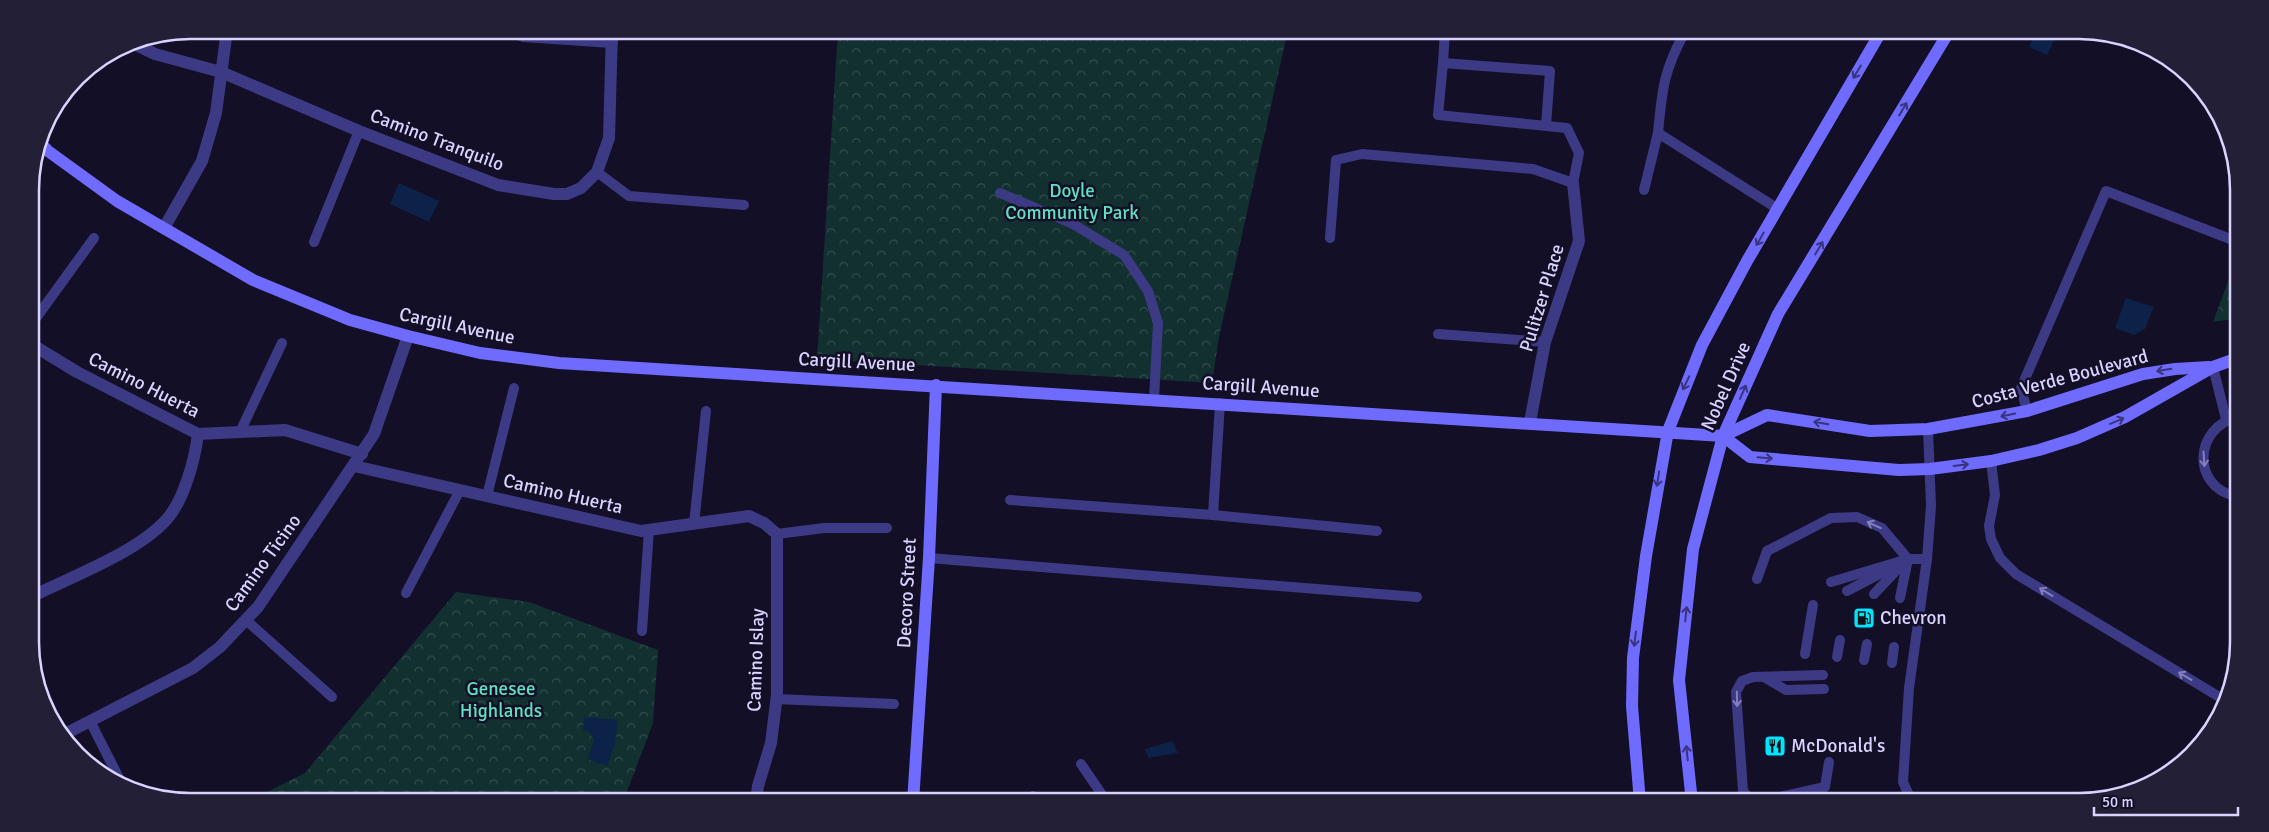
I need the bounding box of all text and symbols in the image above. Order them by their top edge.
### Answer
one-way arrow [1852,64,1862,78]
street label: Camino Tranquilo [367,103,508,177]
one-way arrow [1899,103,1909,117]
park label: Doyle Community Park [1005,179,1139,225]
one-way arrow [1755,231,1765,245]
street label: Pulitzer Place [1514,241,1570,355]
one-way arrow [1813,241,1824,255]
street label: Cargill Avenue [397,302,517,350]
street label: Nobel Drive [1696,338,1756,434]
street label: Costa Verde Boulevard [1969,344,2151,414]
street label: Camino Huerta [84,347,204,423]
street label: Cargill Avenue [798,347,916,377]
one-way arrow [2157,366,2173,376]
street label: Cargill Avenue [1202,371,1320,403]
one-way arrow [1681,375,1690,390]
one-way arrow [1739,385,1749,400]
one-way arrow [2001,411,2017,420]
one-way arrow [2109,415,2124,425]
one-way arrow [1814,418,1830,428]
one-way arrow [2199,451,2208,467]
one-way arrow [1756,453,1772,463]
one-way arrow [1953,460,1969,470]
street label: Camino Huerta [501,469,625,519]
one-way arrow [1653,470,1663,486]
street label: Camino Ticino [220,509,306,616]
one-way arrow [1867,519,1882,529]
street label: Decoro Street [892,537,922,649]
one-way arrow [2039,586,2053,596]
one-way arrow [1681,606,1691,622]
fuel station icon: Chevron [1852,606,1876,630]
place label: Chevron [1880,606,1947,630]
street label: Camino Islay [742,608,770,712]
one-way arrow [1630,631,1640,647]
one-way arrow [2178,671,2192,681]
park label: Genesee Highlands [460,677,542,723]
one-way arrow [1732,690,1742,707]
restaurant icon: McDonald's [1763,734,1787,758]
place label: McDonald's [1791,734,1885,758]
one-way arrow [1682,746,1692,762]
scale bar [2094,784,2238,816]
text: 50 m [2102,793,2133,811]

